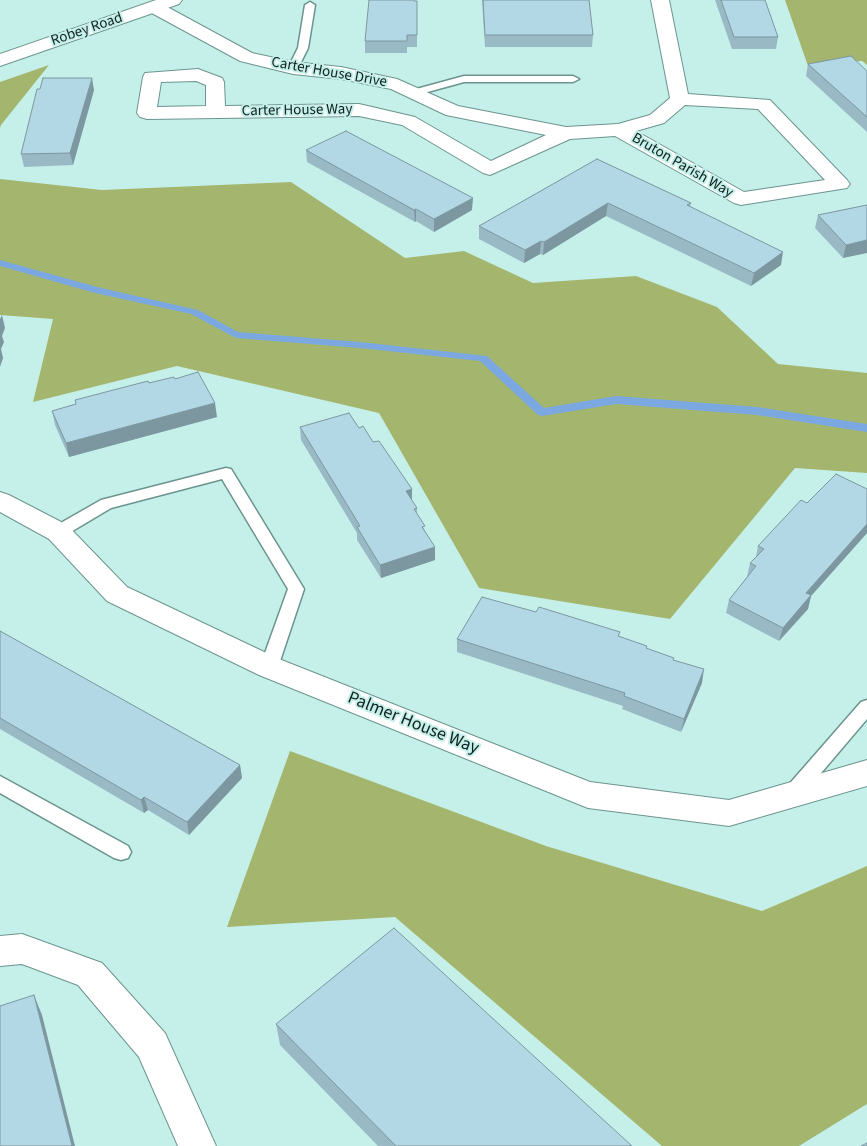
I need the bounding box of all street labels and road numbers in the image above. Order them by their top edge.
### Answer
street label: Robey Road [49,9,125,51]
street label: Carter House Drive [270,54,388,92]
street label: Carter House Way [241,101,353,121]
street label: Bruton Parish Way [628,130,736,202]
street label: Palmer House Way [344,688,482,760]

